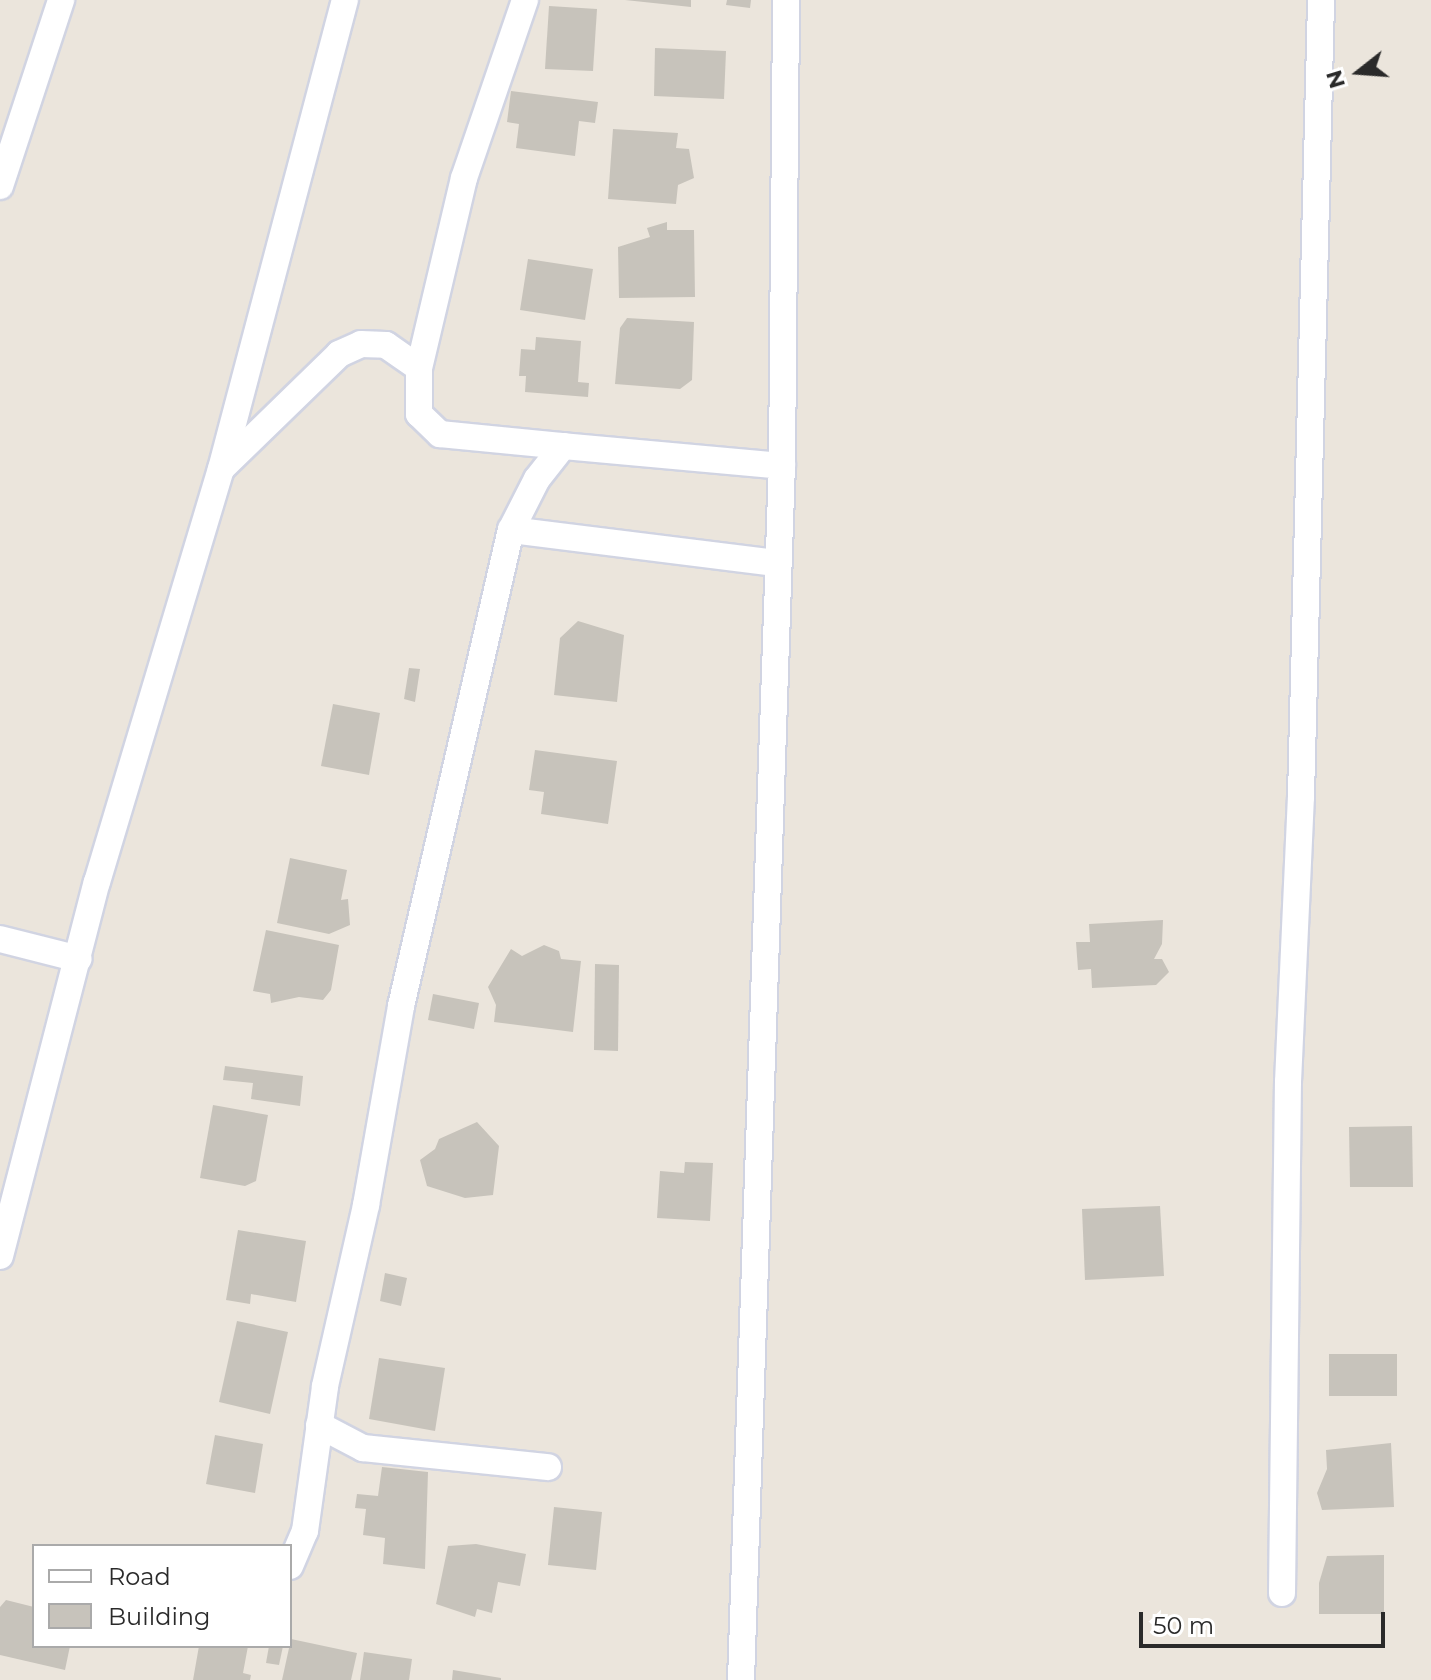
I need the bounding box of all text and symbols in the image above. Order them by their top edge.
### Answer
north arrow [1319,32,1399,112]
text: N [1320,67,1351,92]
legend [32,1544,292,1648]
text: Road [108,1562,171,1591]
scale bar [1143,1596,1389,1646]
text: Building [108,1602,211,1631]
text: 50 m [1153,1611,1214,1640]

